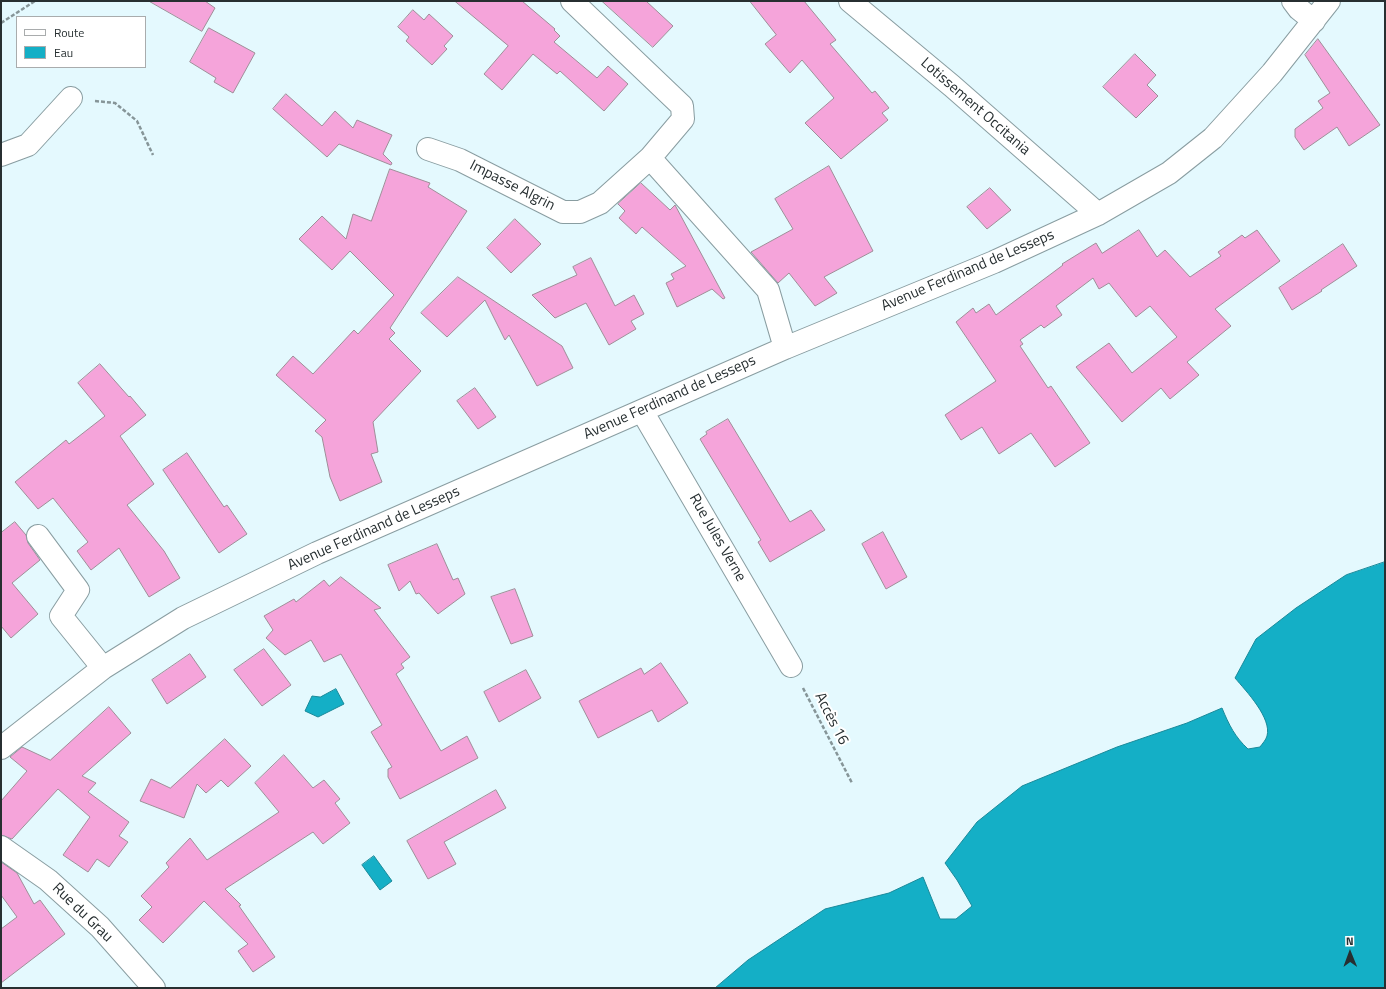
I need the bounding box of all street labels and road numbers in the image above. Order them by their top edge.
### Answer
street label: Lotissement Occitania [916,54,1034,160]
street label: Impasse Algrin [466,157,558,215]
street label: Avenue Ferdinand de Lesseps [879,226,1057,316]
street label: Avenue Ferdinand de Lesseps [581,352,759,444]
street label: Avenue Ferdinand de Lesseps [285,483,463,575]
street label: Rue Jules Verne [685,491,749,585]
street label: Accès 16 [810,690,852,748]
street label: Rue du Grau [48,880,116,946]

